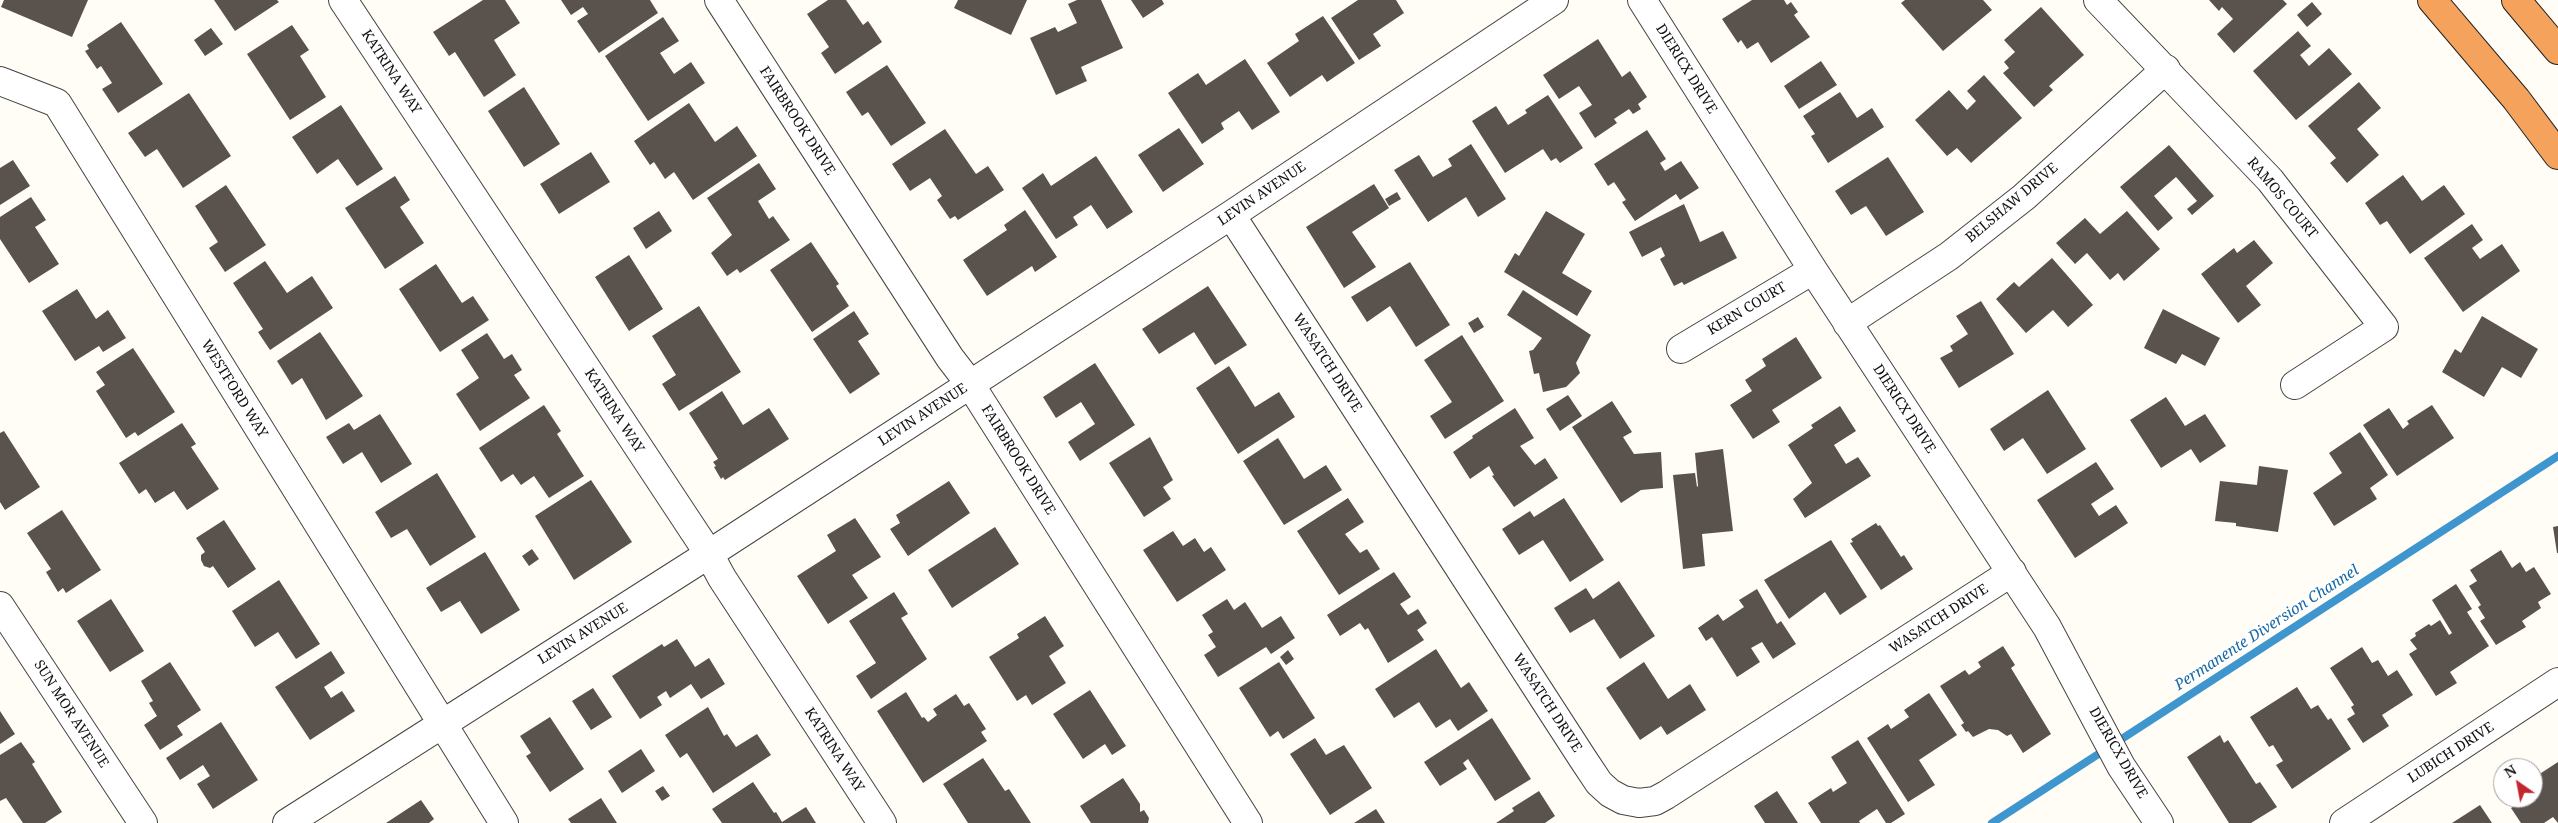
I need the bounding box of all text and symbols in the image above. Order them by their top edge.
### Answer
street label: DIERICX DRIVE [1652,21,1720,117]
street label: KATRINA WAY [357,27,425,117]
street label: FAIRBROOK DRIVE [756,63,838,179]
street label: RAMOS COURT [2243,154,2321,242]
street label: LEVIN AVENUE [1215,158,1309,230]
street label: BELSHAW DRIVE [1962,160,2062,246]
street label: KERN COURT [1705,279,1789,339]
street label: WASATCH DRIVE [1289,311,1365,415]
street label: WESTFORD WAY [197,337,271,441]
street label: DIERICX DRIVE [1869,361,1939,457]
street label: KATRINA WAY [580,366,648,456]
street label: LEVIN AVENUE [875,380,971,450]
street label: FAIRBROOK DRIVE [977,402,1059,518]
water label: Permanente Diversion Channel [2172,562,2362,694]
street label: WASATCH DRIVE [1887,581,1991,657]
street label: LEVIN AVENUE [535,600,631,668]
street label: WASATCH DRIVE [1509,651,1585,755]
street label: SUN MOR AVENUE [30,657,112,771]
street label: DIERICX DRIVE [2085,704,2151,802]
street label: KATRINA WAY [800,705,868,795]
street label: LUBICH DRIVE [2405,719,2497,787]
north arrow [2493,758,2543,808]
text: N [2500,760,2520,782]

